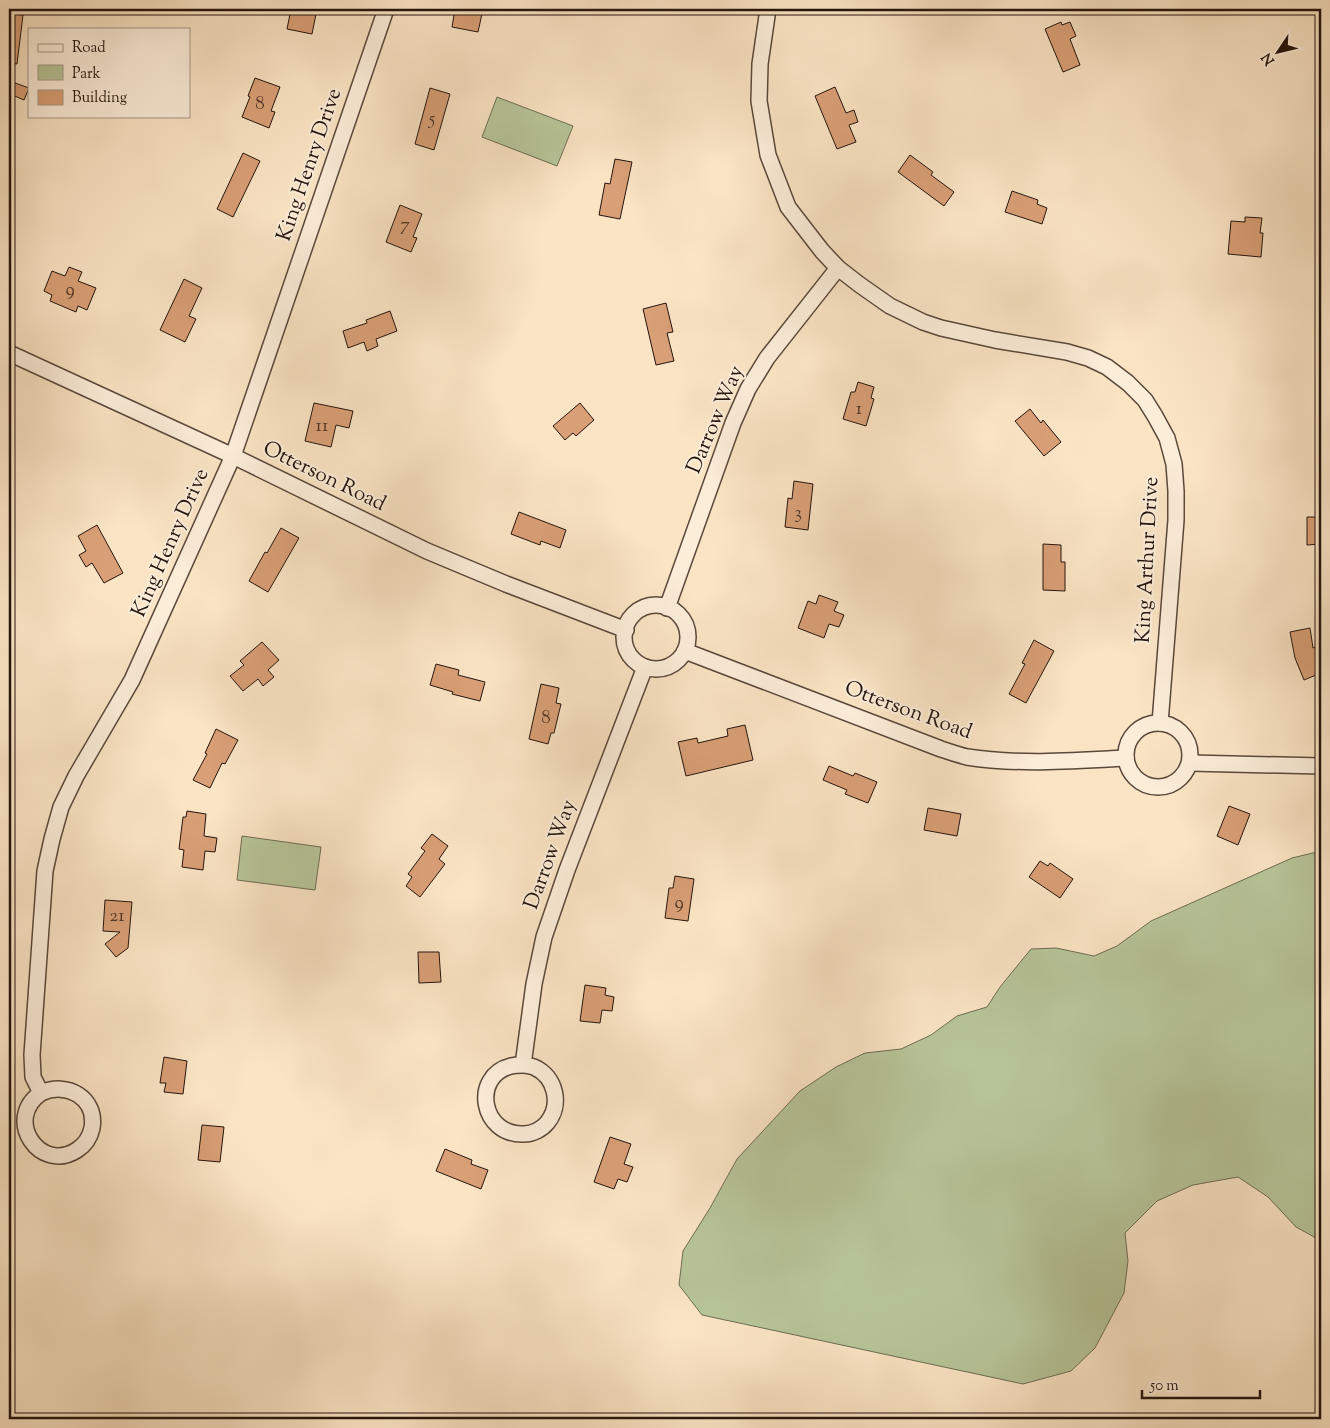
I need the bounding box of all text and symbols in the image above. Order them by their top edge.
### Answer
legend [28,28,190,118]
north arrow [1252,28,1302,78]
text: Road [72,38,106,59]
text: N [1258,48,1280,69]
text: Park [72,64,101,85]
street label: King Henry Drive [270,84,350,246]
text: Building [72,88,127,109]
house number: 8 [255,91,265,118]
house number: 5 [428,106,436,133]
house number: 7 [400,212,410,239]
house number: 9 [65,277,75,304]
street label: Darrow Way [680,361,752,479]
house number: 1 [856,396,863,423]
house number: 11 [316,413,329,440]
street label: Otterson Road [257,434,391,520]
street label: King Henry Drive [125,464,217,622]
street label: King Arthur Drive [1129,476,1167,644]
house number: 3 [794,500,802,527]
street label: Otterson Road [840,674,976,748]
house number: 8 [541,705,551,732]
street label: Darrow Way [517,795,585,914]
house number: 9 [674,890,684,917]
house number: 21 [109,903,125,930]
scale bar [1142,1368,1260,1400]
text: 50 m [1149,1376,1179,1397]

